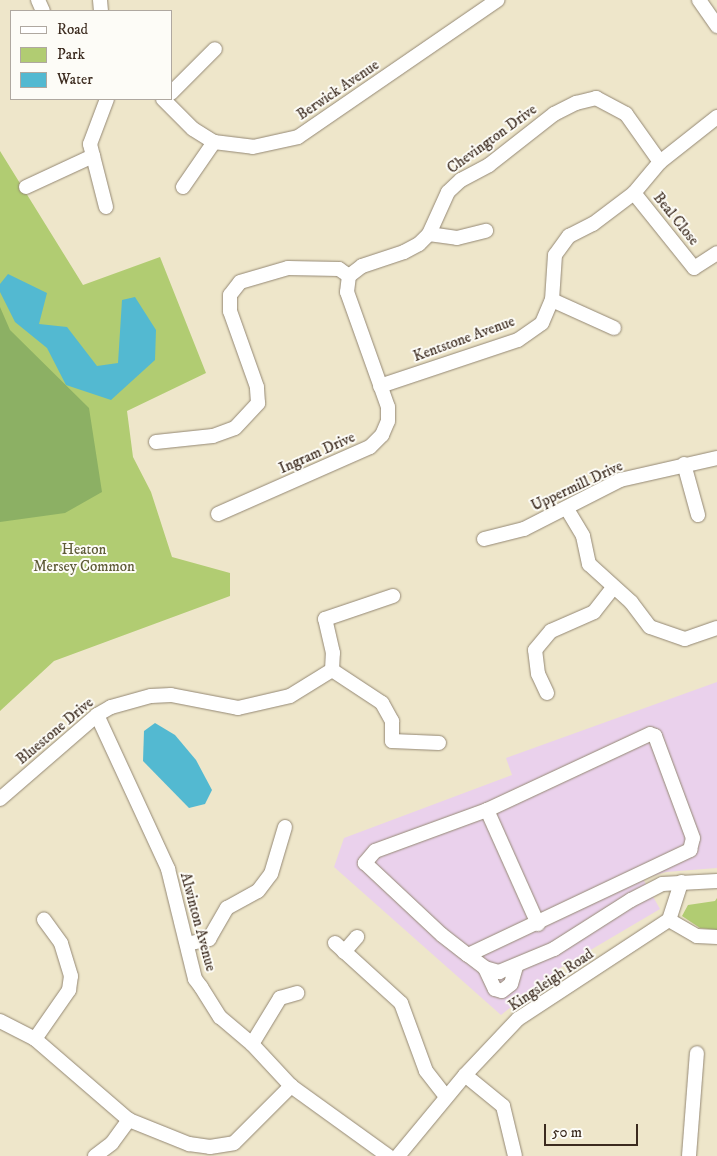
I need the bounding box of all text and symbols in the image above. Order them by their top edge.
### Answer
legend [10,10,172,100]
text: Road [57,20,88,39]
text: Park [57,45,85,64]
street label: Berwick Avenue [293,56,383,124]
text: Water [57,70,93,89]
street label: Chevington Drive [444,101,540,177]
street label: Beal Close [649,189,703,249]
street label: Kentstone Avenue [411,312,517,366]
street label: Ingram Drive [276,428,358,478]
street label: Uppermill Drive [528,457,626,515]
park label: Heaton Mersey Common [33,540,135,575]
street label: Bluestone Drive [13,694,97,768]
street label: Alwinton Avenue [176,871,220,973]
street label: Kingsleigh Road [505,945,597,1015]
scale bar [547,1114,641,1146]
text: 50 m [552,1123,582,1142]

